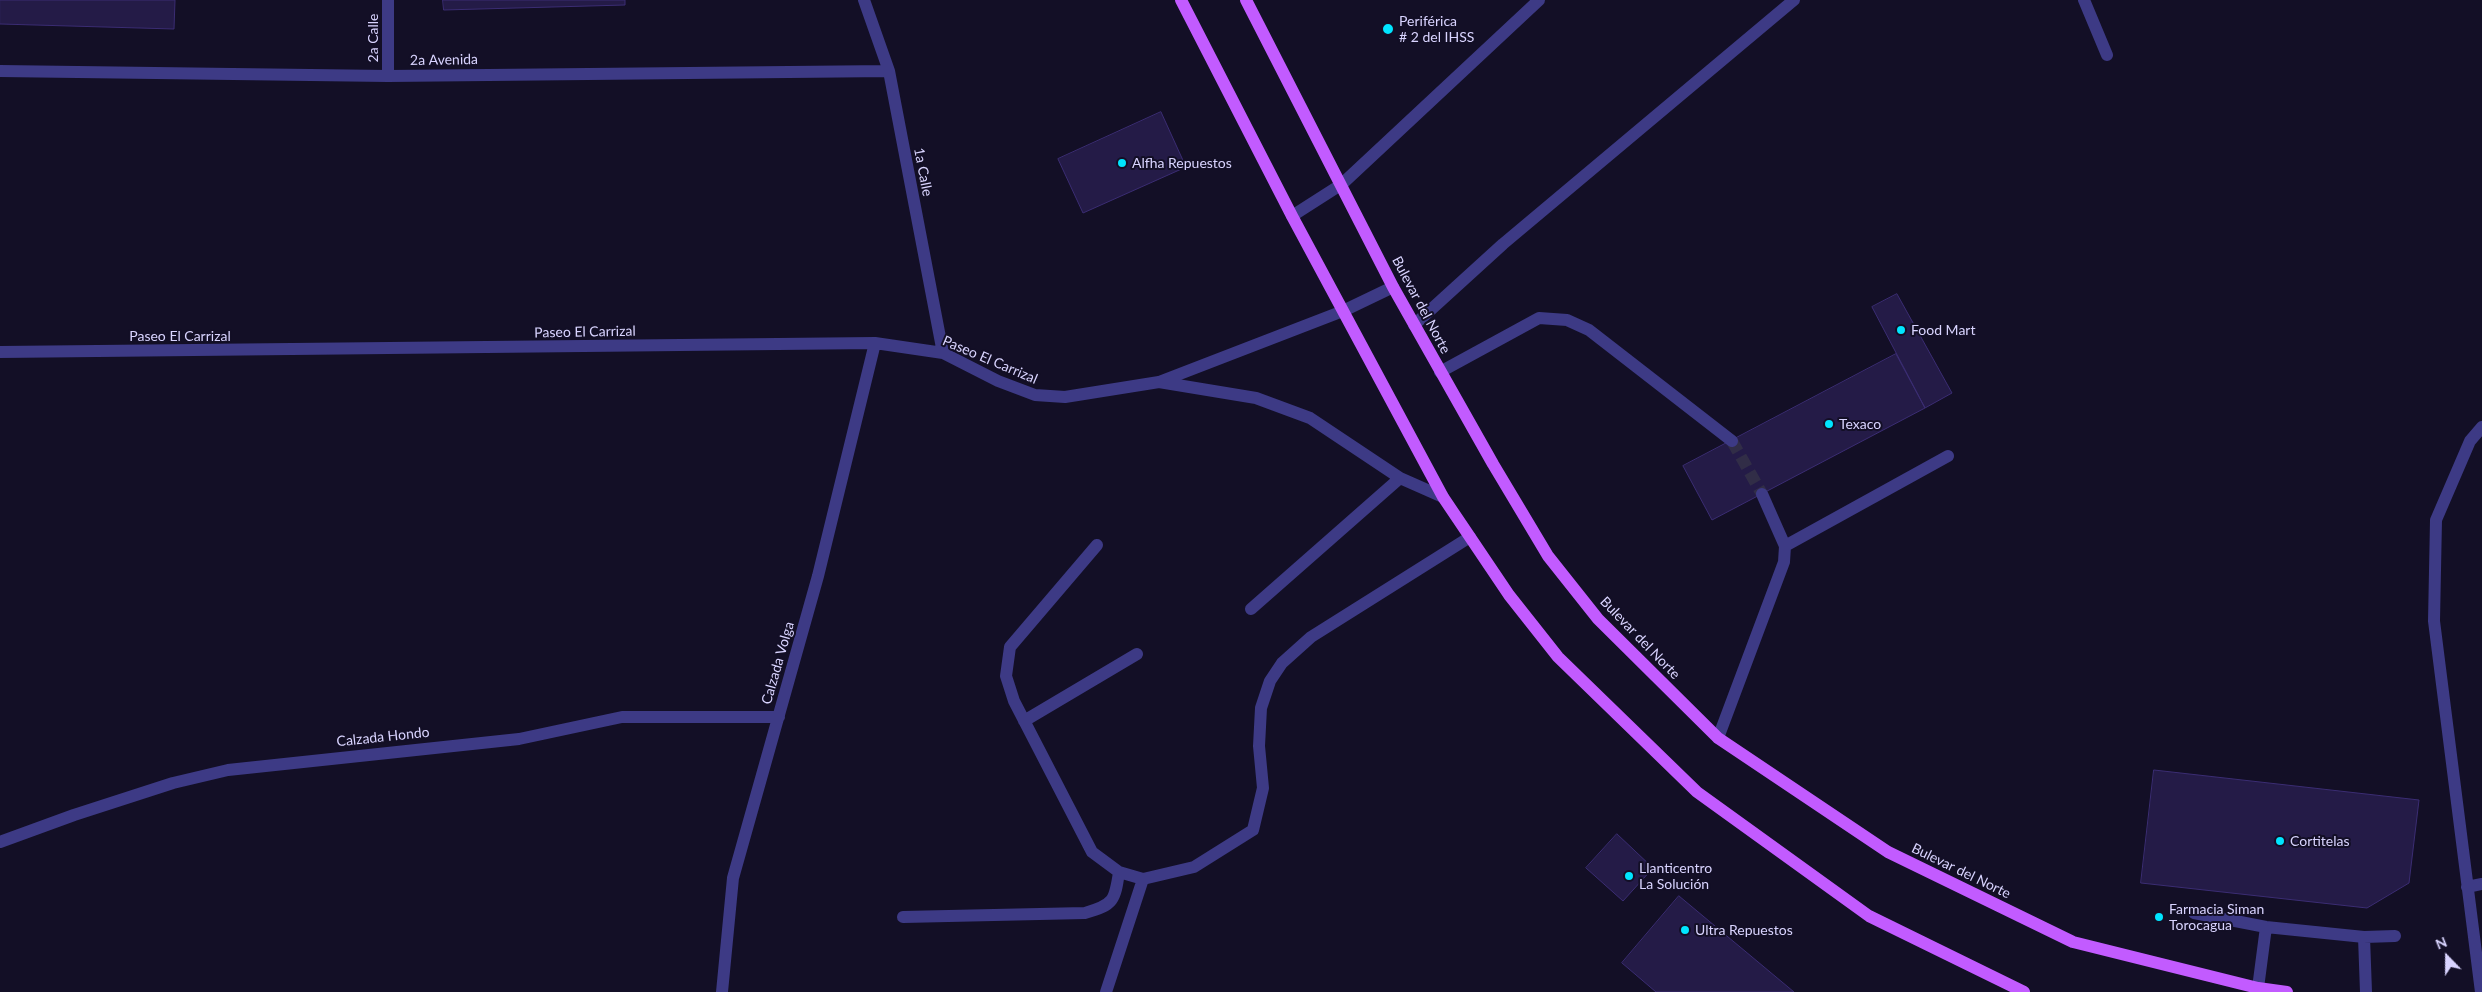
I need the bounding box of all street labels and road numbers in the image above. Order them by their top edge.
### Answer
street label: 2a Calle [365,14,381,62]
street label: 2a Avenida [410,51,478,69]
street label: 1a Calle [910,146,936,198]
street label: Bulevar del Norte [1388,253,1454,357]
street label: Paseo El Carrizal [534,323,636,341]
street label: Paseo El Carrizal [129,328,231,344]
street label: Paseo El Carrizal [940,332,1040,388]
street label: Bulevar del Norte [1596,593,1684,683]
street label: Calzada Volga [758,620,798,706]
street label: Calzada Hondo [336,724,430,750]
street label: Bulevar del Norte [1909,840,2013,902]

